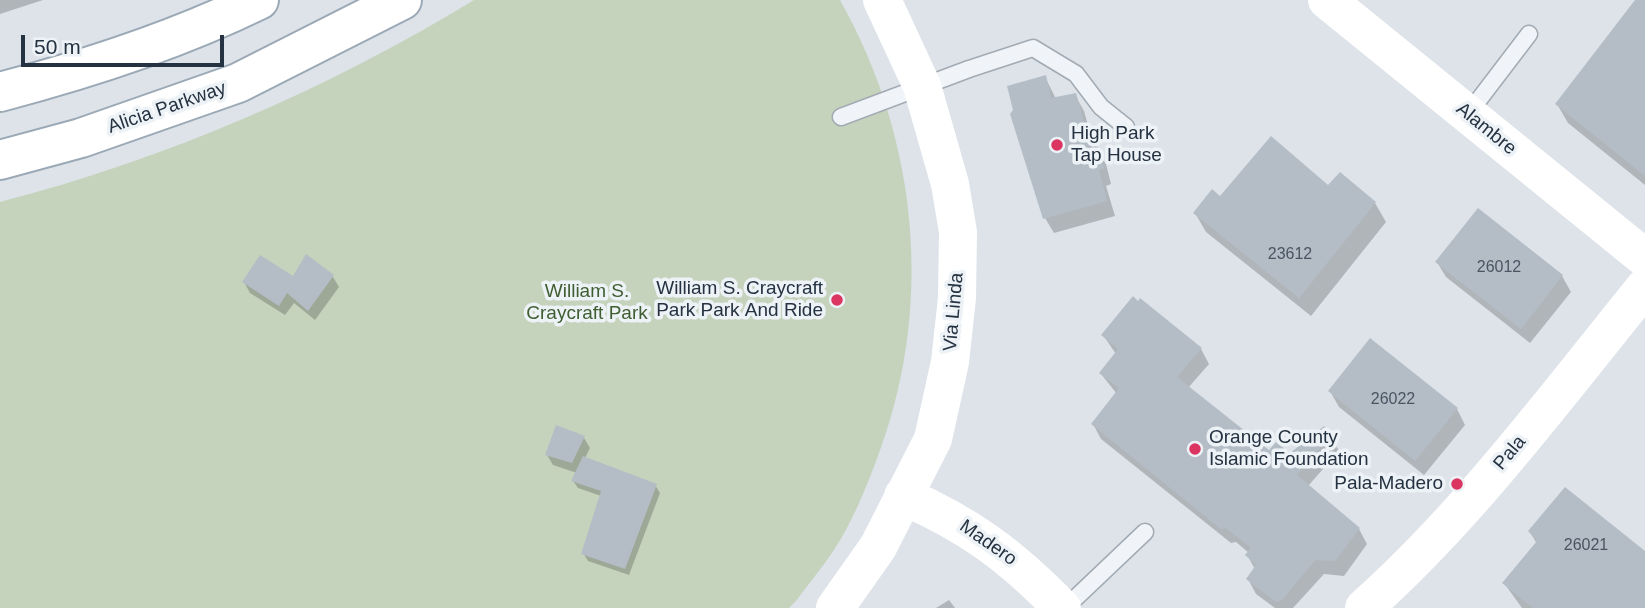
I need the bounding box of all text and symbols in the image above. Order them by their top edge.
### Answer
scale bar [24,21,228,65]
text: 50 m [34,35,81,58]
street label: Alicia Parkway [105,77,229,139]
street label: Alambre [1451,98,1521,160]
place label: High Park Tap House [1071,123,1162,167]
marker: High Park Tap House [1049,137,1065,153]
house number: 23612 [1268,245,1312,265]
house number: 26012 [1477,258,1521,278]
street label: Via Linda [939,272,969,352]
place label: William S. Craycraft Park Park And Ride [656,278,823,322]
park label: William S. Craycraft Park [526,281,648,325]
marker: William S. Craycraft Park Park And Ride [829,292,845,308]
house number: 26022 [1371,390,1415,410]
place label: Orange County Islamic Foundation [1209,427,1368,471]
street label: Pala [1489,431,1531,475]
marker: Orange County Islamic Foundation [1187,441,1203,457]
place label: Pala-Madero [1334,473,1443,495]
marker: Pala-Madero [1449,476,1465,492]
street label: Madero [955,515,1021,571]
house number: 26021 [1564,536,1608,556]

